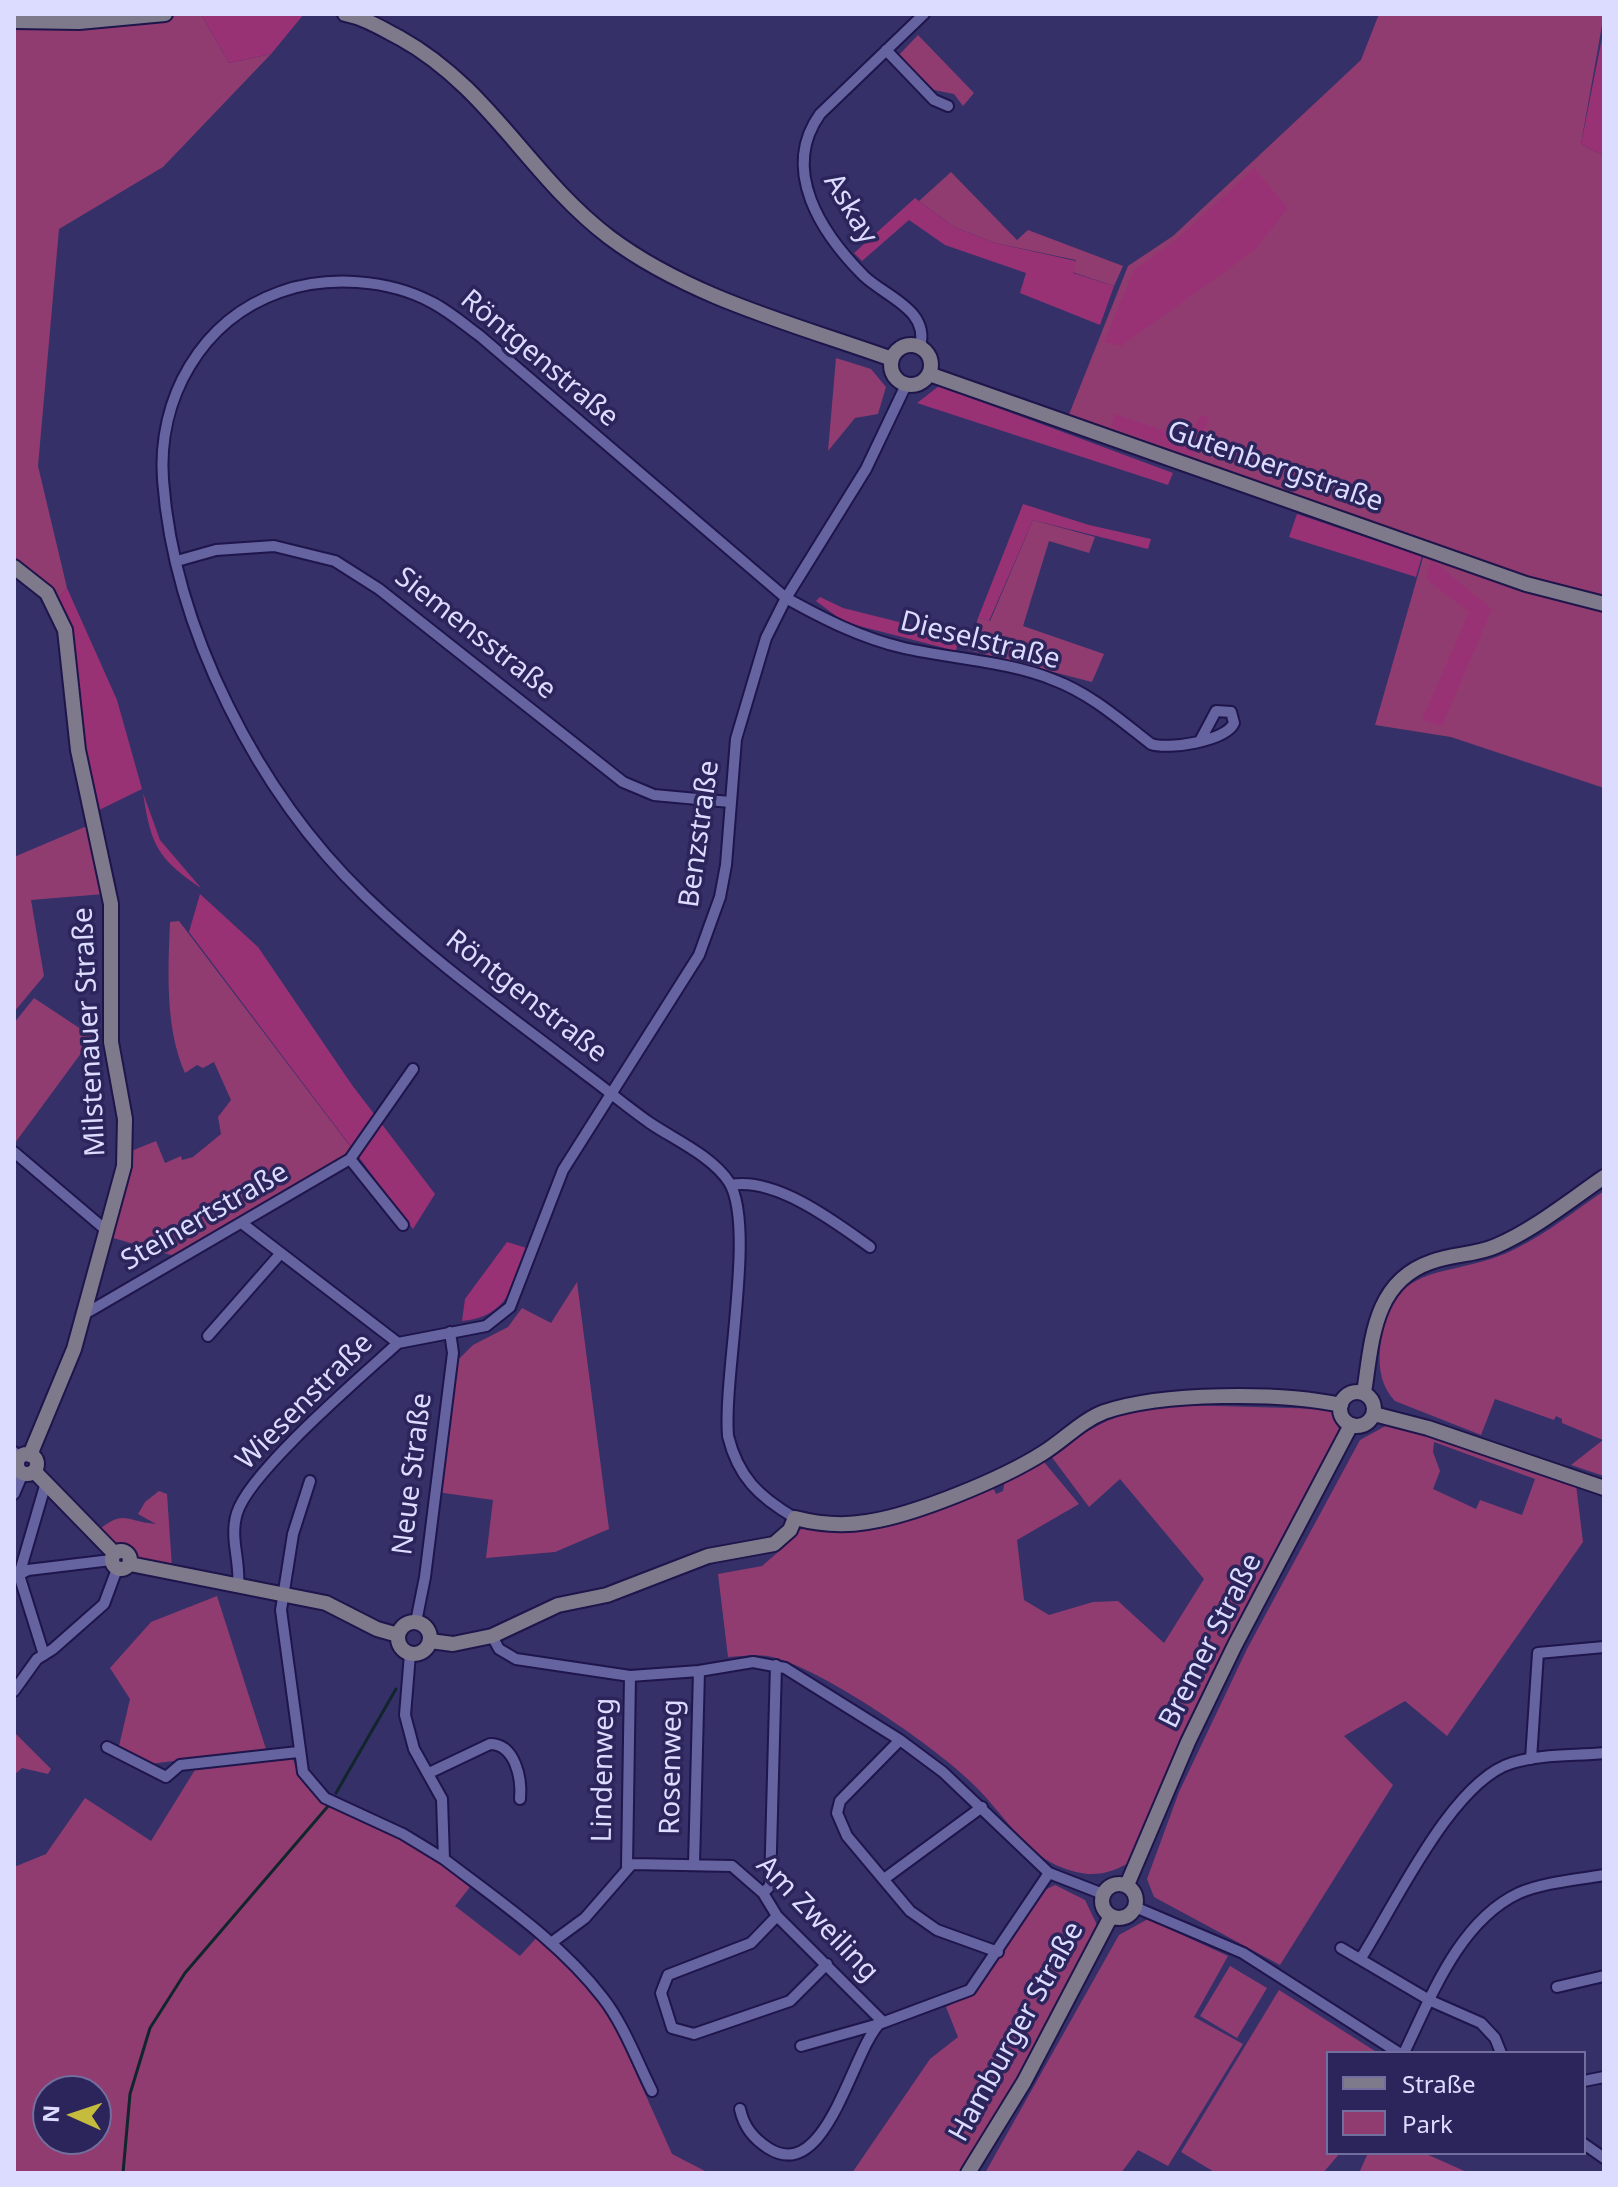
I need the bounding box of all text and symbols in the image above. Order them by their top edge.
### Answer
street label: Askay [816,168,884,250]
street label: Röntgenstraße [453,283,625,435]
street label: Gutenbergstraße [1163,414,1387,520]
street label: Siemensstraße [388,561,562,707]
street label: Dieselstraße [897,605,1063,677]
street label: Benzstraße [673,758,727,910]
street label: Milstenauer Straße [67,906,113,1158]
street label: Röntgenstraße [439,923,613,1071]
street label: Steinertstraße [116,1156,294,1278]
street label: Wiesenstraße [230,1327,380,1477]
street label: Neue Straße [386,1391,440,1557]
street label: Bremer Straße [1153,1548,1269,1734]
street label: Lindenweg [586,1697,622,1843]
street label: Rosenweg [654,1699,690,1835]
street label: Am Zweiling [749,1849,885,1989]
street label: Hamburger Straße [943,1916,1091,2148]
legend [1326,2051,1586,2155]
text: Straße [1402,2067,1475,2100]
north arrow [32,2075,112,2155]
text: N [35,2104,65,2124]
text: Park [1402,2107,1453,2140]

